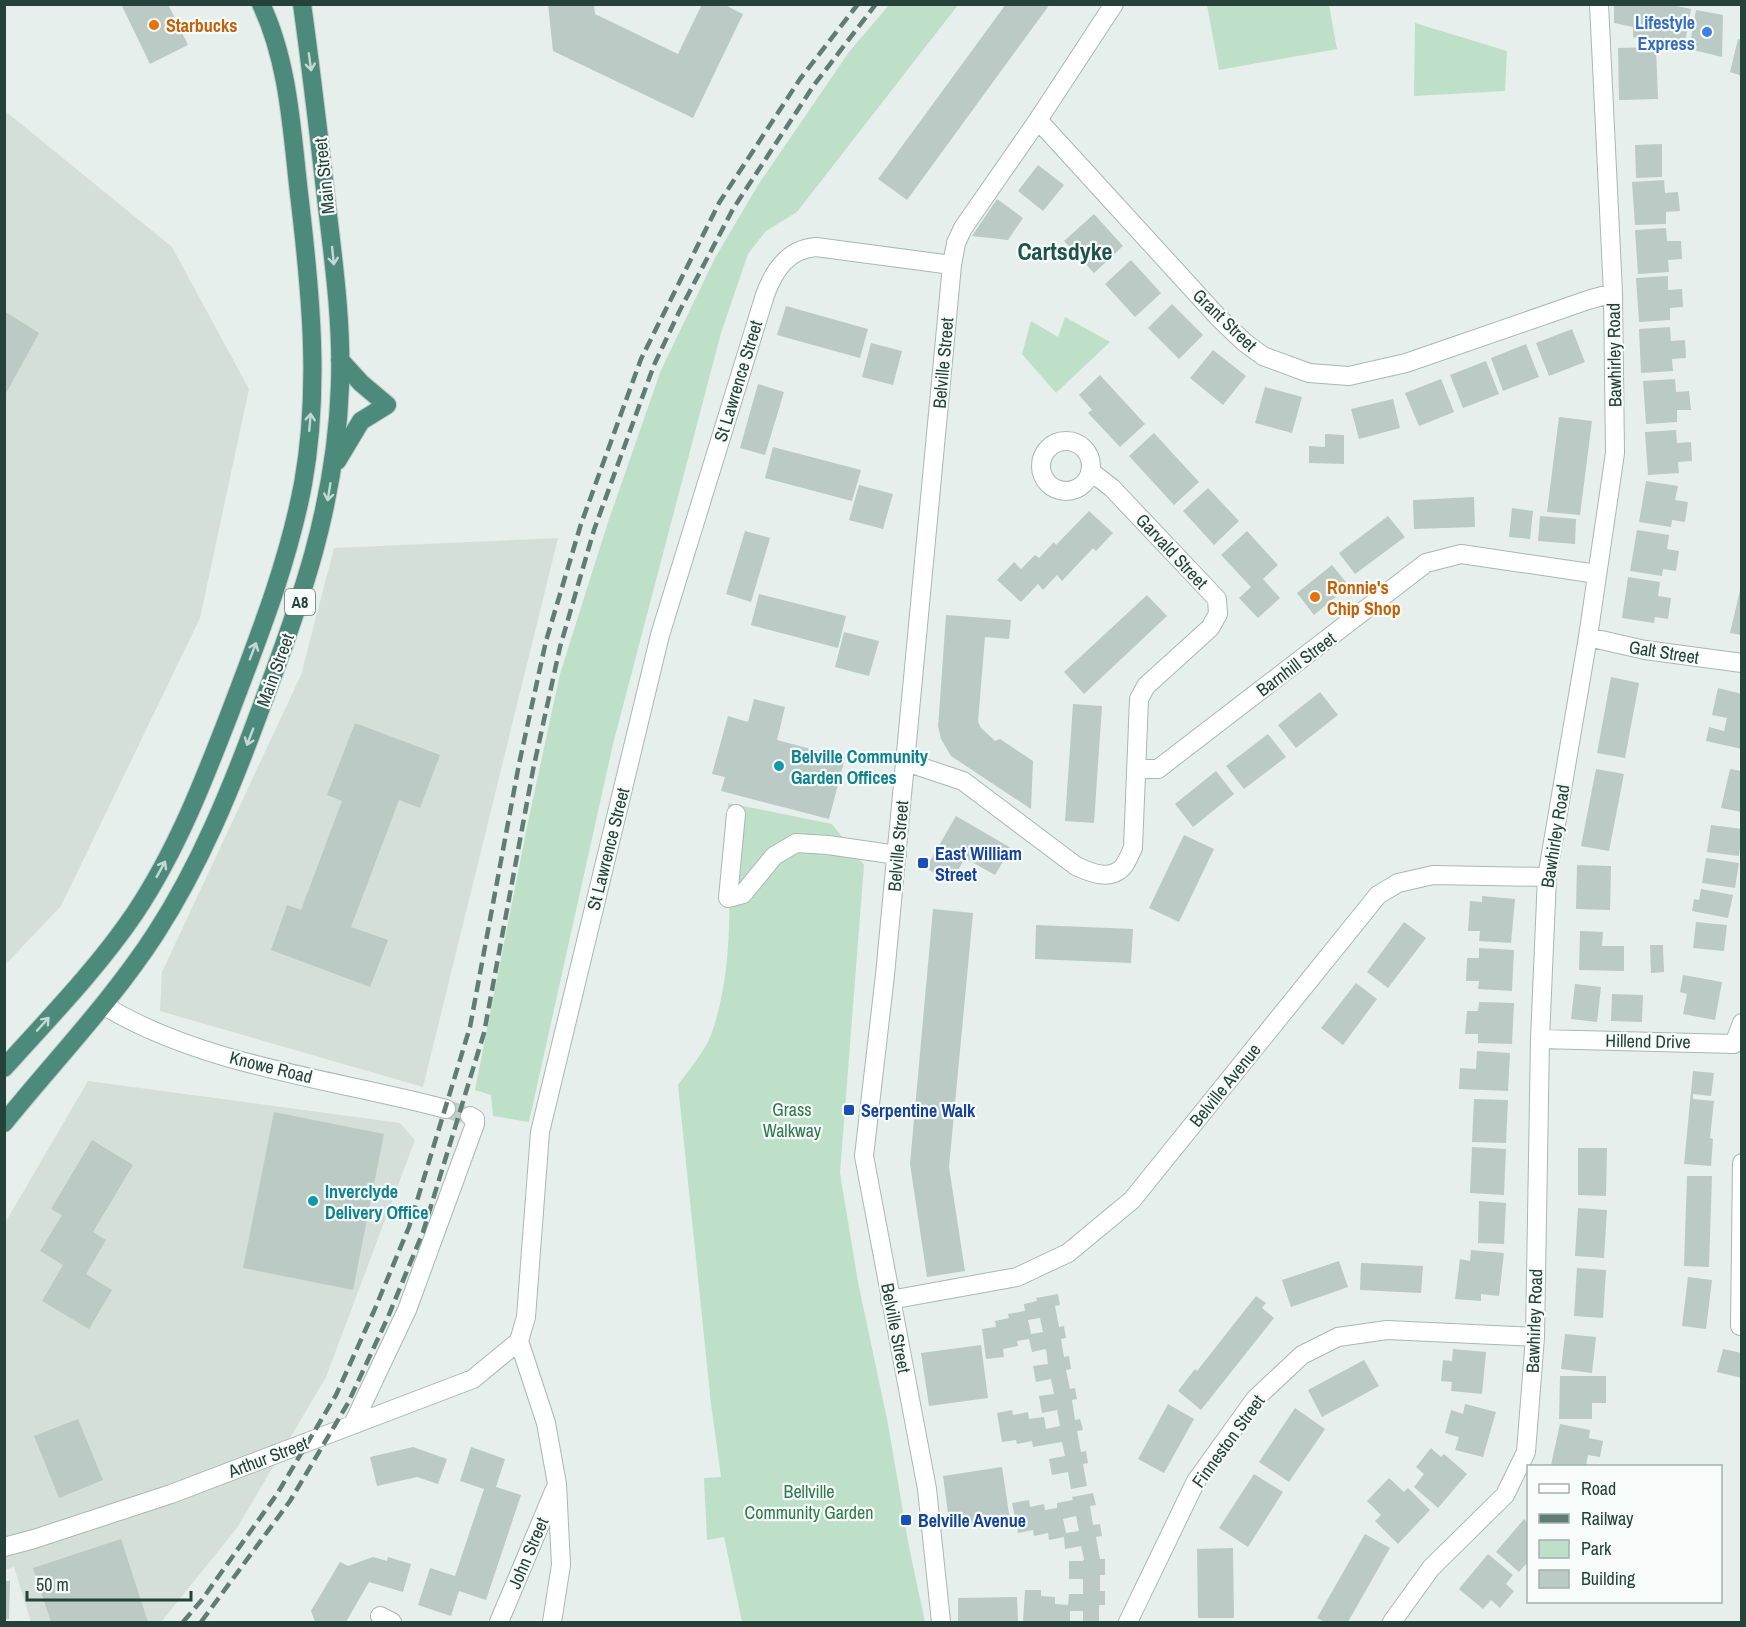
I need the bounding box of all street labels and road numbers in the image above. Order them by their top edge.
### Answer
street label: Main Street [308,137,340,215]
street label: Grant Street [1187,283,1263,357]
street label: Bawhirley Road [1601,303,1627,407]
street label: St Lawrence Street [708,317,768,445]
street label: Belville Street [927,317,959,409]
street label: Garvald Street [1130,508,1214,594]
road number: A8 [285,589,315,615]
street label: Barnhill Street [1251,626,1341,702]
street label: Main Street [250,630,300,710]
street label: Galt Street [1627,634,1701,670]
street label: Bawhirley Road [1535,783,1575,889]
street label: St Lawrence Street [581,785,635,913]
street label: Belville Street [882,800,914,892]
street label: Hillend Drive [1605,1028,1691,1054]
street label: Belville Avenue [1184,1038,1266,1132]
street label: Knowe Road [227,1045,315,1089]
street label: Bawhirley Road [1520,1269,1548,1373]
street label: Belville Street [875,1281,917,1375]
street label: Finneston Street [1186,1390,1270,1492]
street label: Arthur Street [224,1430,312,1484]
street label: John Street [502,1513,554,1593]

